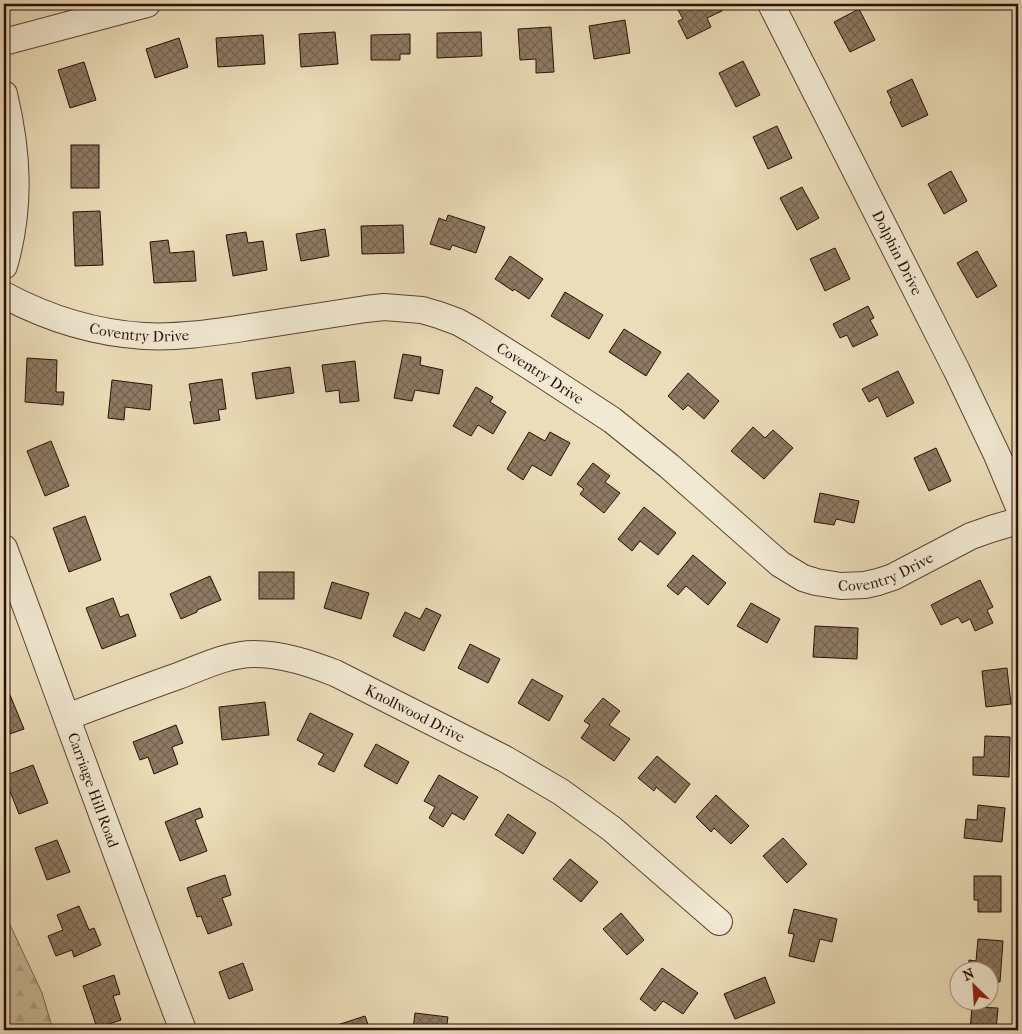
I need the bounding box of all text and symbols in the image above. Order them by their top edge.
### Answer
street label: Dolphin Drive [868,207,926,299]
street label: Coventry Drive [88,319,190,345]
street label: Coventry Drive [493,339,588,408]
street label: Coventry Drive [838,548,937,595]
street label: Knollwood Drive [362,681,468,746]
street label: Carriage Hill Road [64,730,123,851]
north arrow [950,962,1000,1012]
text: N [960,965,977,985]

